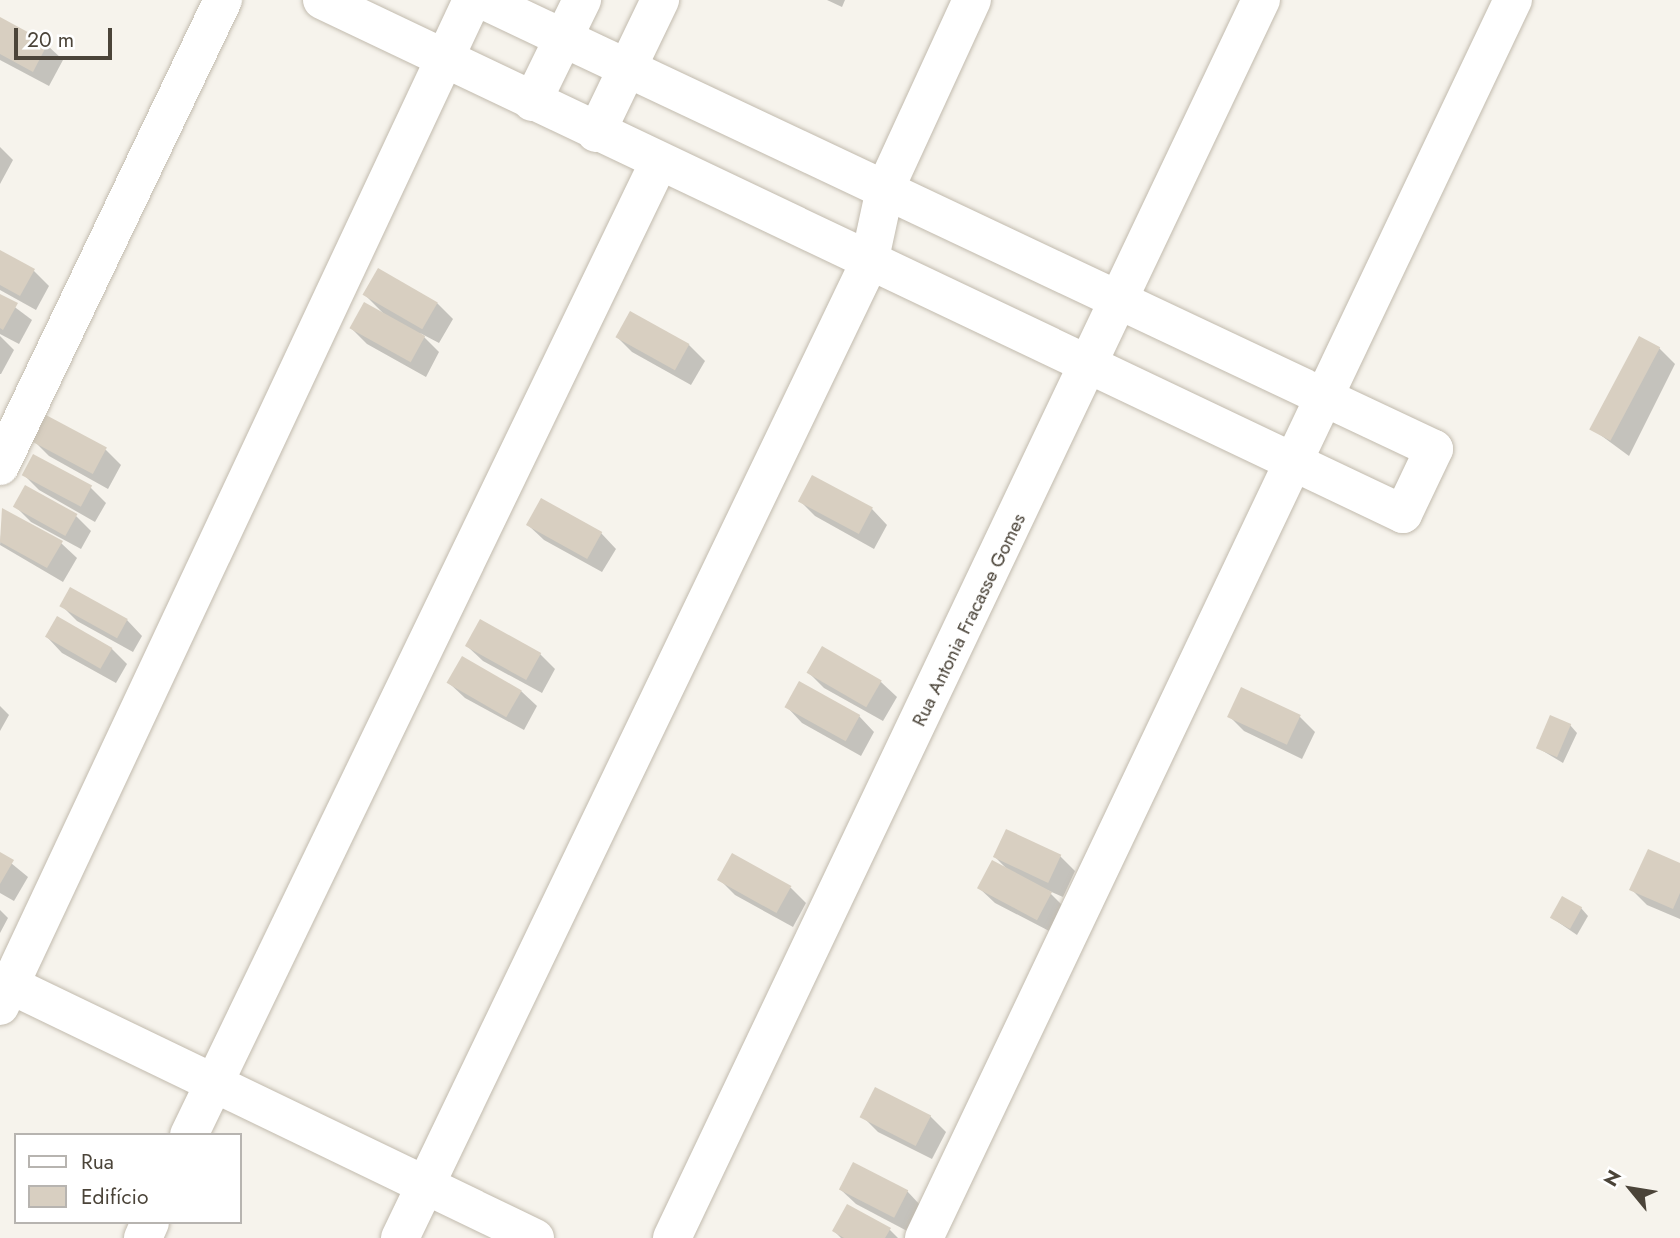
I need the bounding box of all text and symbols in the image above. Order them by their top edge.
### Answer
scale bar [18,14,116,58]
text: 20 m [27,25,74,55]
street label: Rua Antonia Fracasse Gomes [908,510,1030,730]
legend [14,1133,242,1224]
text: Rua [81,1147,114,1177]
north arrow [1596,1154,1666,1224]
text: N [1597,1165,1628,1192]
text: Edifício [81,1182,148,1212]

